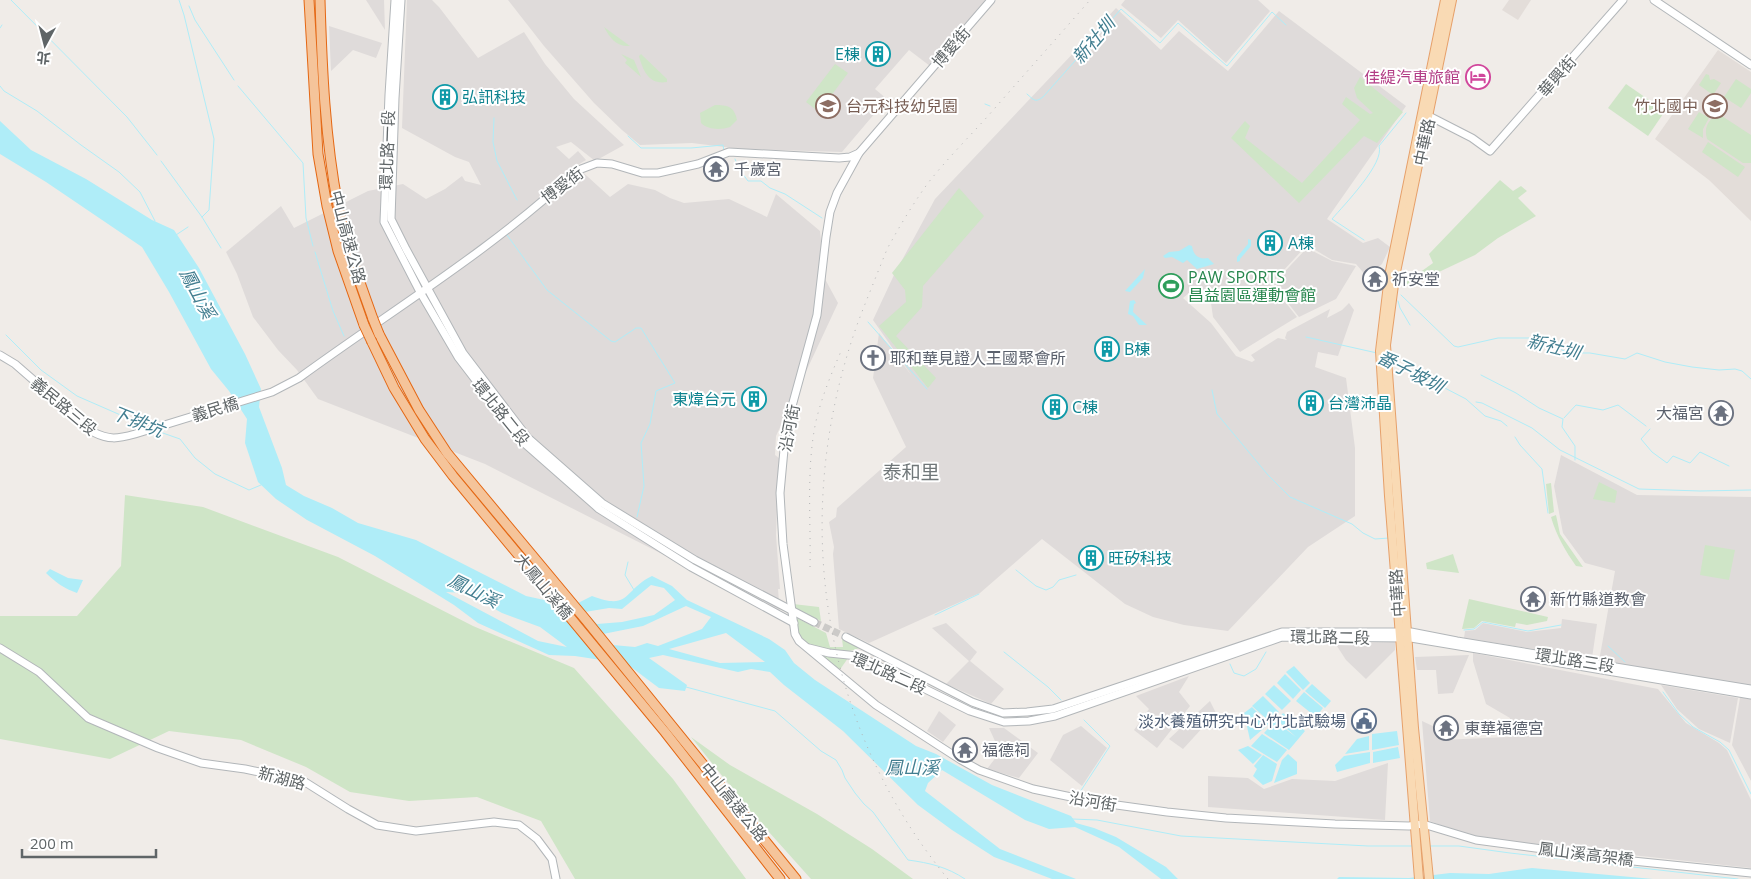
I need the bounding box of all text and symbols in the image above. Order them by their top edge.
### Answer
water label: 新社圳 [1066,9,1122,68]
north arrow [20,20,70,70]
street label: 博愛街 [927,22,975,72]
building icon: E棟 [865,41,891,67]
place label: E棟 [835,43,860,65]
text: 北 [35,48,51,69]
street label: 華興街 [1533,51,1581,101]
hotel icon: 佳緹汽車旅館 [1465,64,1491,90]
place label: 佳緹汽車旅館 [1364,66,1460,88]
building icon: 弘訊科技 [432,84,458,110]
place label: 弘訊科技 [462,86,526,108]
school or university icon: 台元科技幼兒園 [815,93,841,119]
school or university icon: 竹北國中 [1702,93,1728,119]
place label: 台元科技幼兒園 [846,95,958,117]
place label: 竹北國中 [1634,95,1698,117]
street label: 環北路一段 [375,110,399,190]
street label: 中華路 [1408,116,1440,168]
temple icon: 千歲宮 [703,156,729,182]
place label: 千歲宮 [734,158,782,180]
street label: 博愛街 [536,162,588,208]
street label: 中山高速公路 [325,188,371,286]
building icon: A棟 [1257,230,1283,256]
place label: A棟 [1288,232,1314,254]
water label: 鳳山溪 [175,264,223,325]
place label: PAW SPORTS 昌益園區運動會館 [1188,266,1316,306]
temple icon: 祈安堂 [1362,266,1388,292]
place label: 祈安堂 [1392,268,1440,290]
sports icon: PAW SPORTS 昌益園區運動會館 [1158,273,1184,299]
water label: 新社圳 [1525,328,1586,365]
building icon: B棟 [1094,336,1120,362]
place label: B棟 [1124,338,1150,360]
water label: 番子坡圳 [1373,344,1451,399]
church icon: 耶和華見證人王國聚會所 [860,345,886,371]
place label: 耶和華見證人王國聚會所 [890,347,1066,369]
street label: 義民路三段 [26,372,102,440]
street label: 環北路二段 [467,374,535,450]
building icon: 東煒台元 [741,386,767,412]
place label: 東煒台元 [672,388,736,410]
building icon: 台灣沛晶 [1298,390,1324,416]
street label: 義民橋 [189,391,241,427]
place label: 台灣沛晶 [1328,392,1392,414]
building icon: C棟 [1042,394,1068,420]
place label: C棟 [1072,396,1098,418]
water label: 下排坑 [108,400,170,443]
temple icon: 大福宮 [1708,400,1734,426]
street label: 沿河街 [774,402,804,454]
place label: 大福宮 [1656,402,1704,424]
district label: 泰和里 [882,459,940,485]
building icon: 旺矽科技 [1078,545,1104,571]
place label: 旺矽科技 [1108,547,1172,569]
street label: 大鳳山溪橋 [510,548,578,624]
water label: 鳳山溪 [444,567,506,614]
street label: 中華路 [1384,568,1410,618]
temple icon: 新竹縣道教會 [1520,586,1546,612]
place label: 新竹縣道教會 [1550,588,1646,610]
street label: 環北路二段 [1290,625,1370,649]
street label: 環北路三段 [1534,643,1616,677]
street label: 環北路二段 [848,647,930,699]
public building icon: 淡水養殖研究中心竹北試驗場 [1351,708,1377,734]
place label: 淡水養殖研究中心竹北試驗場 [1138,710,1346,732]
temple icon: 東華福德宮 [1433,715,1459,741]
place label: 東華福德宮 [1464,717,1544,739]
temple icon: 福德祠 [952,737,978,763]
place label: 福德祠 [982,739,1030,761]
water label: 鳳山溪 [885,755,942,779]
street label: 中山高速公路 [695,758,773,846]
street label: 新湖路 [256,761,308,795]
street label: 沿河街 [1067,786,1119,816]
scale bar [22,826,156,858]
text: 200 m [30,833,74,853]
street label: 鳳山溪高架橋 [1537,837,1635,871]

